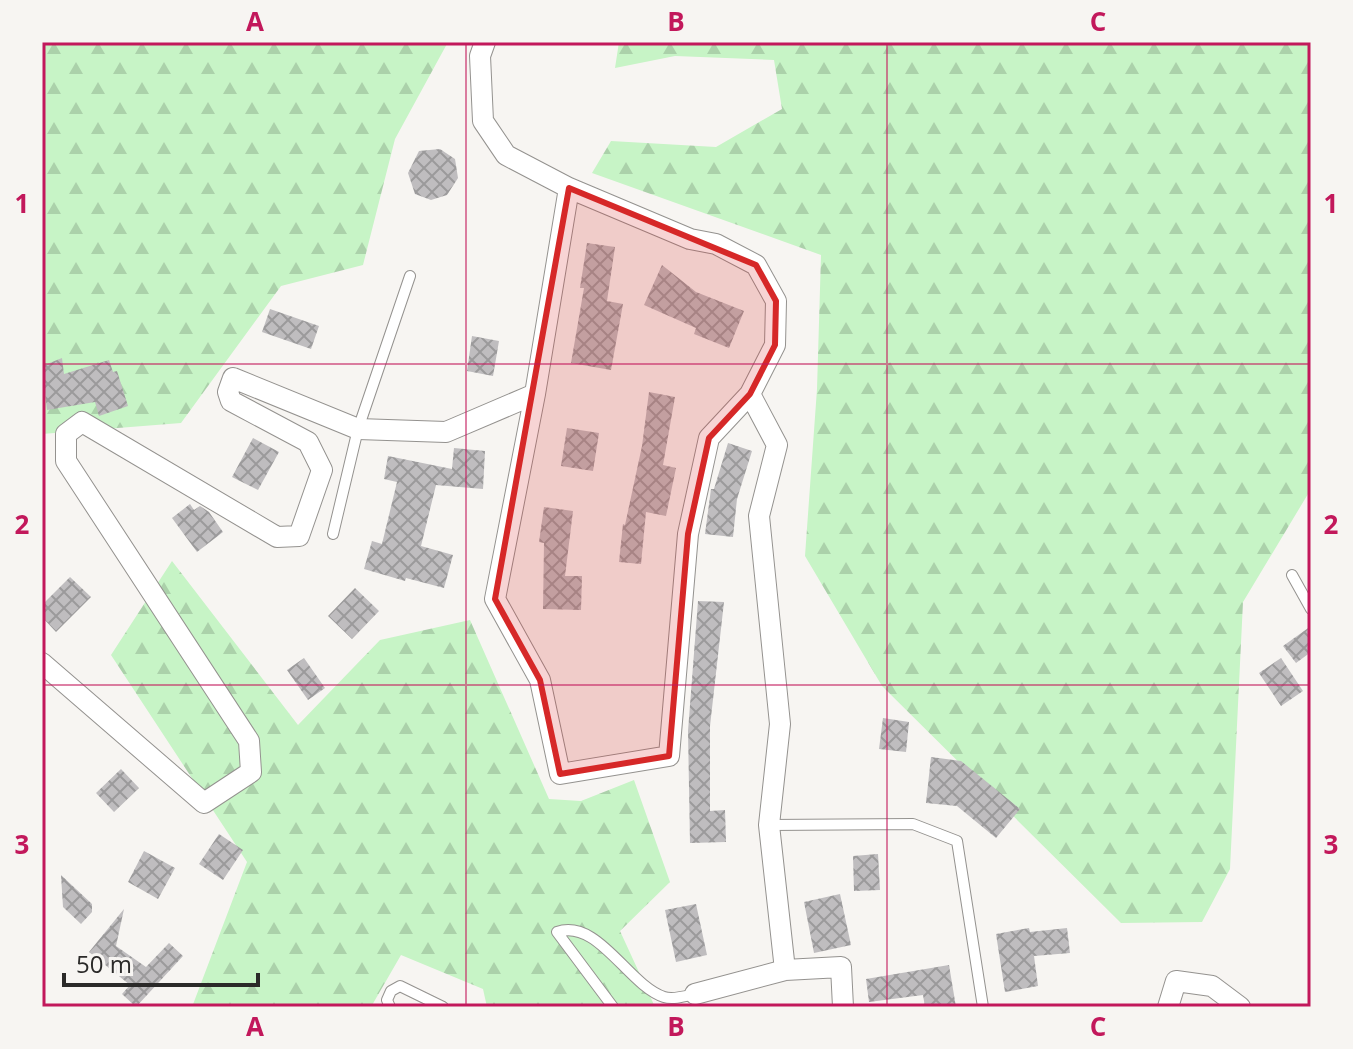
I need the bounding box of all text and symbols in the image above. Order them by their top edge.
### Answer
text: A [246,3,264,39]
text: B [667,3,685,39]
text: C [1090,3,1106,39]
text: 1 [15,185,29,221]
text: 1 [1324,185,1338,221]
text: 2 [15,506,30,542]
text: 2 [1324,506,1339,542]
text: 3 [15,826,29,862]
text: 3 [1324,826,1338,862]
scale bar [64,937,258,987]
text: 50 m [76,947,132,980]
text: A [246,1008,264,1044]
text: B [667,1008,685,1044]
text: C [1090,1008,1106,1044]

